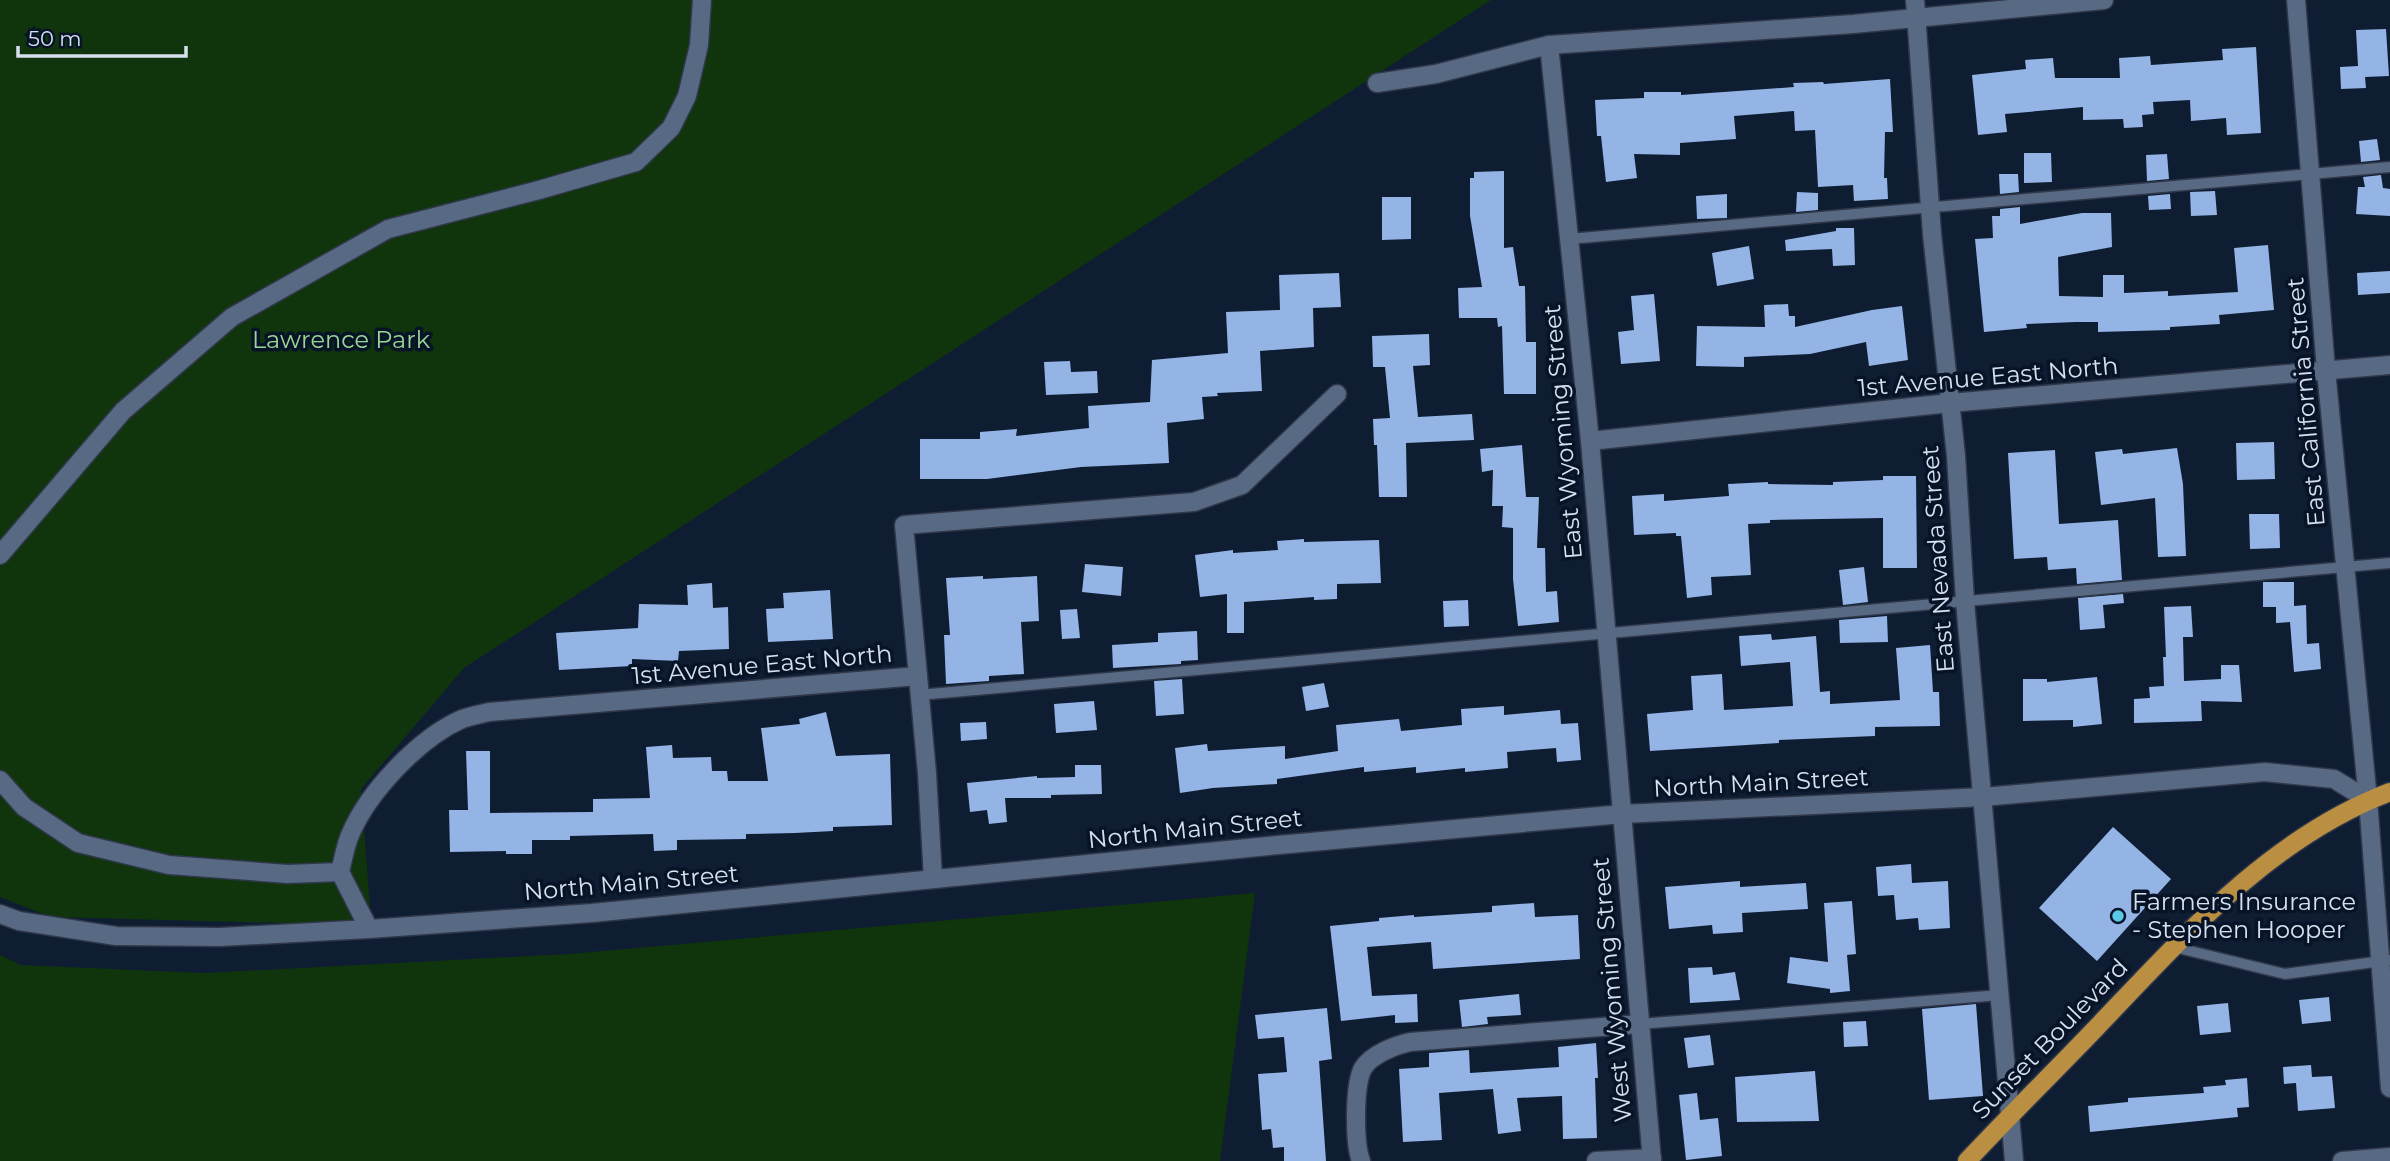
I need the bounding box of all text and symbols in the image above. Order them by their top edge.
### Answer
scale bar [18,14,186,58]
text: 50 m [28,26,82,51]
street label: East California Street [2280,276,2331,528]
street label: East Wyoming Street [1537,303,1588,561]
park label: Lawrence Park [252,325,431,354]
street label: 1st Avenue East North [1856,351,2120,402]
street label: East Nevada Street [1915,444,1960,674]
street label: 1st Avenue East North [630,639,894,690]
street label: North Main Street [1653,762,1870,803]
street label: North Main Street [1086,803,1304,854]
street label: West Wyoming Street [1585,856,1638,1123]
street label: North Main Street [522,859,740,906]
place label: Farmers Insurance - Stephen Hooper [2132,887,2356,944]
marker: Farmers Insurance - Stephen Hooper [2110,908,2126,924]
street label: Sunset Boulevard [1966,952,2134,1125]

